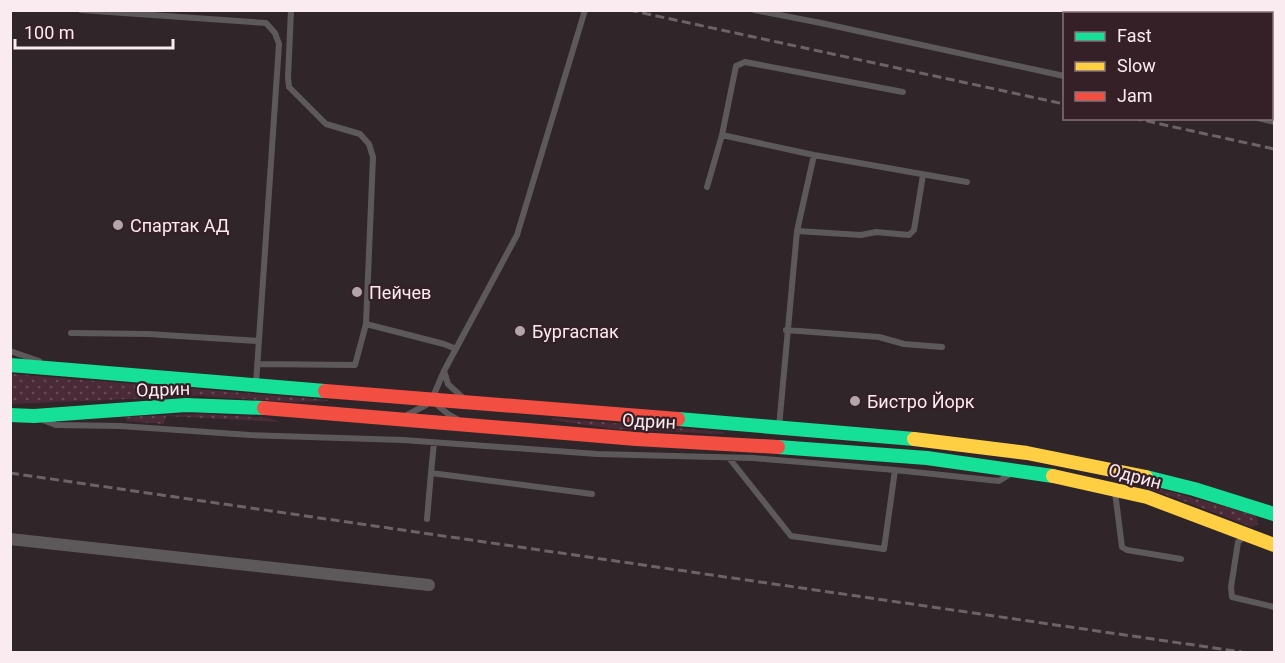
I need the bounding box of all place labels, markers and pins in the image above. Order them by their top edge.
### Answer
place label: Спартак АД [130,215,230,236]
marker: Спартак АД [111,218,125,232]
place label: Пейчев [369,282,431,303]
marker: Пейчев [350,285,364,299]
place label: Бургаспак [532,321,619,342]
marker: Бургаспак [513,324,527,338]
place label: Бистро Йорк [867,391,975,412]
marker: Бистро Йорк [848,394,862,408]

